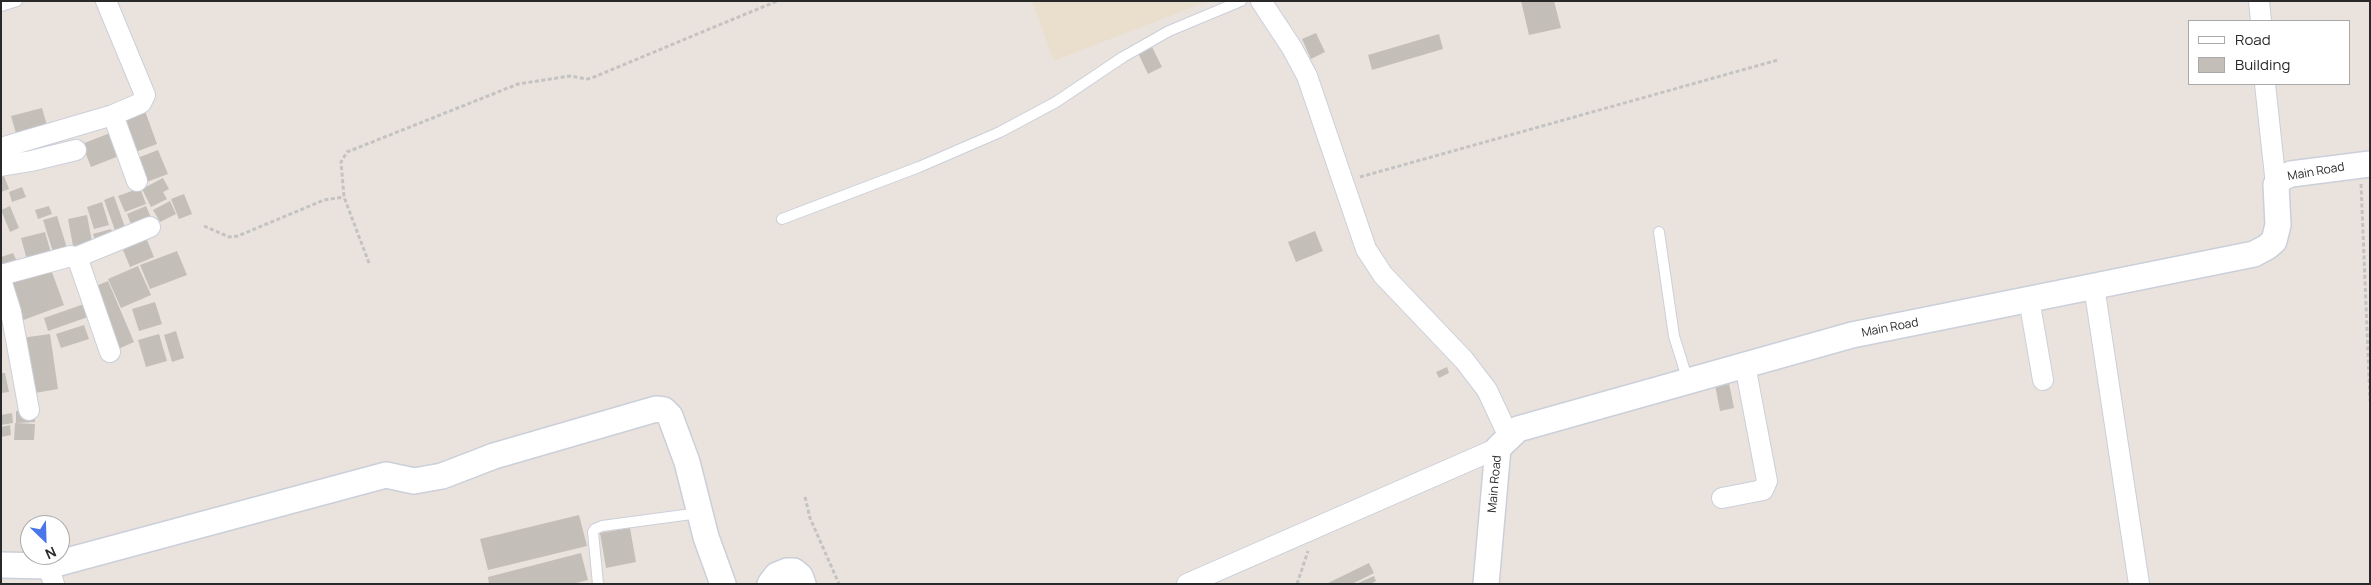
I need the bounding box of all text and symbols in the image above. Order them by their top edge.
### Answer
legend [2188,20,2351,85]
text: Road [2235,29,2271,50]
text: Building [2235,54,2290,75]
street label: Main Road [2286,160,2346,184]
street label: Main Road [1860,315,1920,341]
street label: Main Road [1485,455,1505,513]
north arrow [20,515,70,565]
text: N [42,543,59,564]

